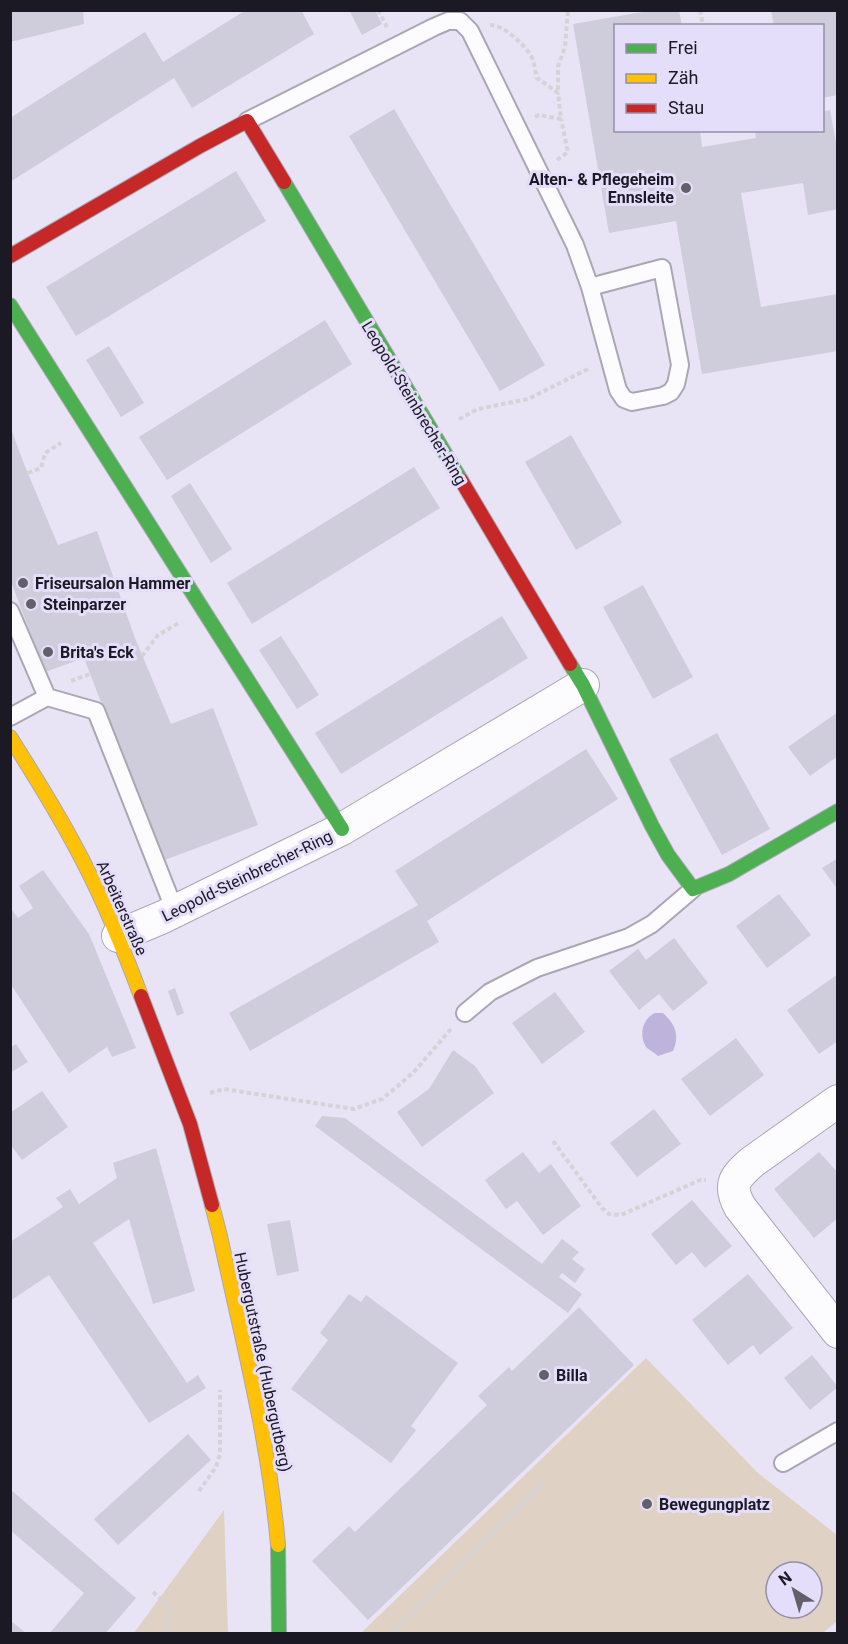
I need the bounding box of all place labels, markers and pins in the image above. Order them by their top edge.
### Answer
place label: Alten- & Pflegeheim Ennsleite [529,170,674,207]
marker: Alten- & Pflegeheim Ennsleite [679,181,693,195]
place label: Friseursalon Hammer [35,574,191,593]
marker: Friseursalon Hammer [16,576,30,590]
place label: Steinparzer [43,595,126,614]
marker: Steinparzer [24,597,38,611]
place label: Brita's Eck [60,643,134,662]
marker: Brita's Eck [41,645,55,659]
place label: Billa [556,1366,588,1385]
marker: Billa [537,1368,551,1382]
place label: Bewegungplatz [659,1495,770,1514]
marker: Bewegungplatz [640,1497,654,1511]

